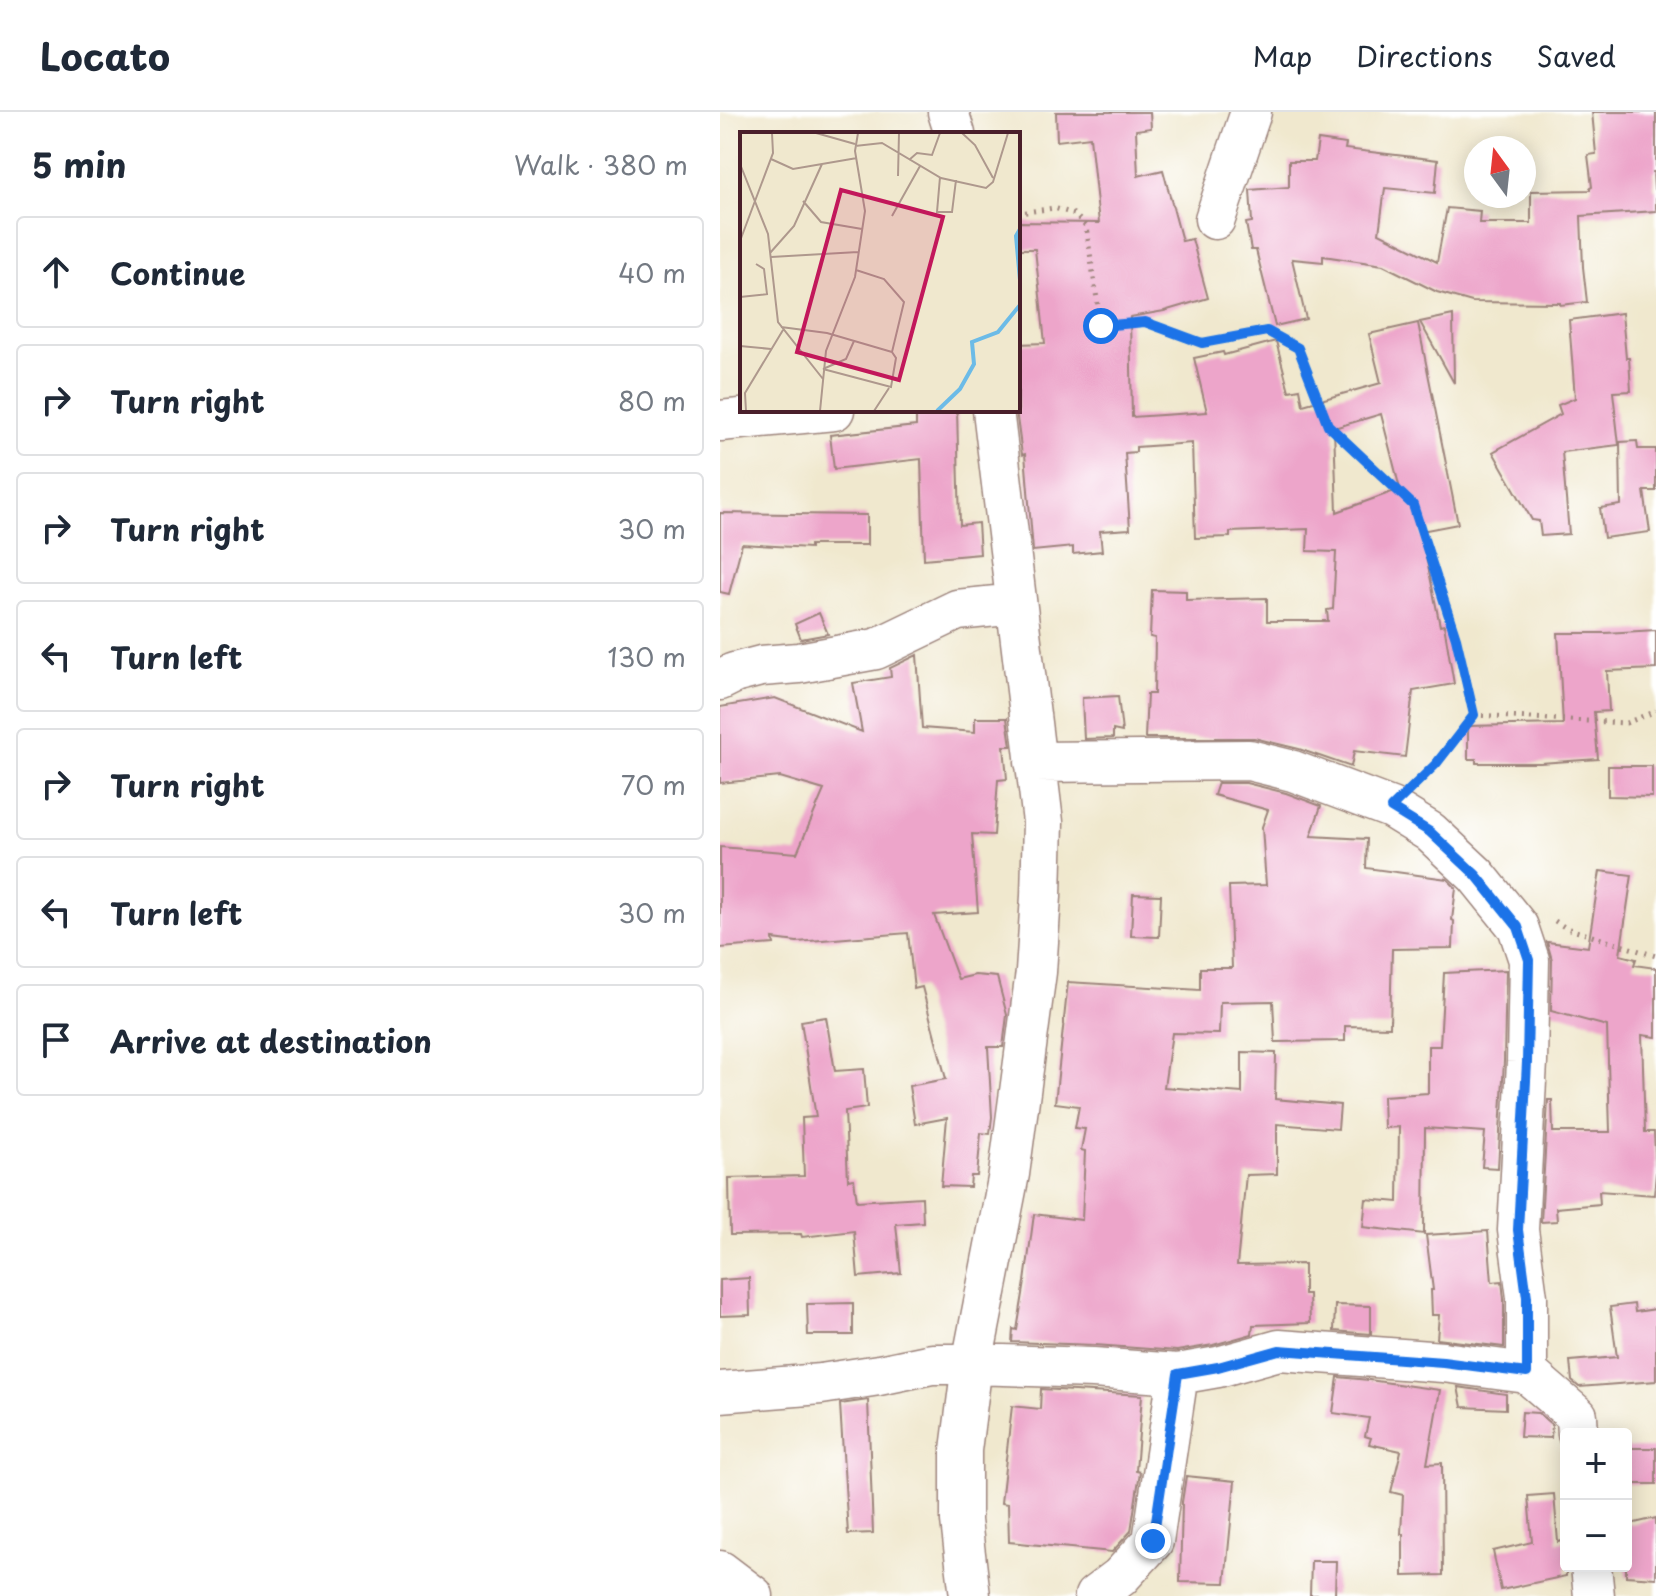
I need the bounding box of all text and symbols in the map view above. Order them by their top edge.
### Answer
text: Locato [40,27,170,84]
text: Map [1253,34,1312,77]
text: Directions [1356,34,1493,77]
text: Saved [1537,34,1616,77]
inset map [740,132,1020,412]
north arrow [1464,136,1536,208]
text: 5 min [32,138,126,190]
text: Walk · 380 m [514,145,688,184]
icon: ahead [34,250,78,294]
text: Continue [110,250,245,295]
text: 40 m [618,253,686,292]
route start [1083,308,1119,344]
icon: right [34,378,78,422]
text: Turn right [110,378,265,423]
text: 80 m [618,381,686,420]
icon: right [34,506,78,550]
text: Turn right [110,506,265,551]
text: 30 m [618,509,686,548]
icon: left [34,634,78,678]
text: Turn left [110,634,242,679]
text: 130 m [607,637,686,676]
icon: right [34,762,78,806]
text: Turn right [110,762,265,807]
text: 70 m [621,765,686,804]
icon: left [34,890,78,934]
text: Turn left [110,890,242,935]
text: 30 m [618,893,686,932]
icon: arrive [34,1018,78,1062]
text: Arrive at destination [110,1018,432,1063]
map controls [1560,1428,1632,1572]
button: + [1560,1428,1632,1500]
button: − [1560,1500,1632,1572]
route end [1135,1523,1171,1559]

